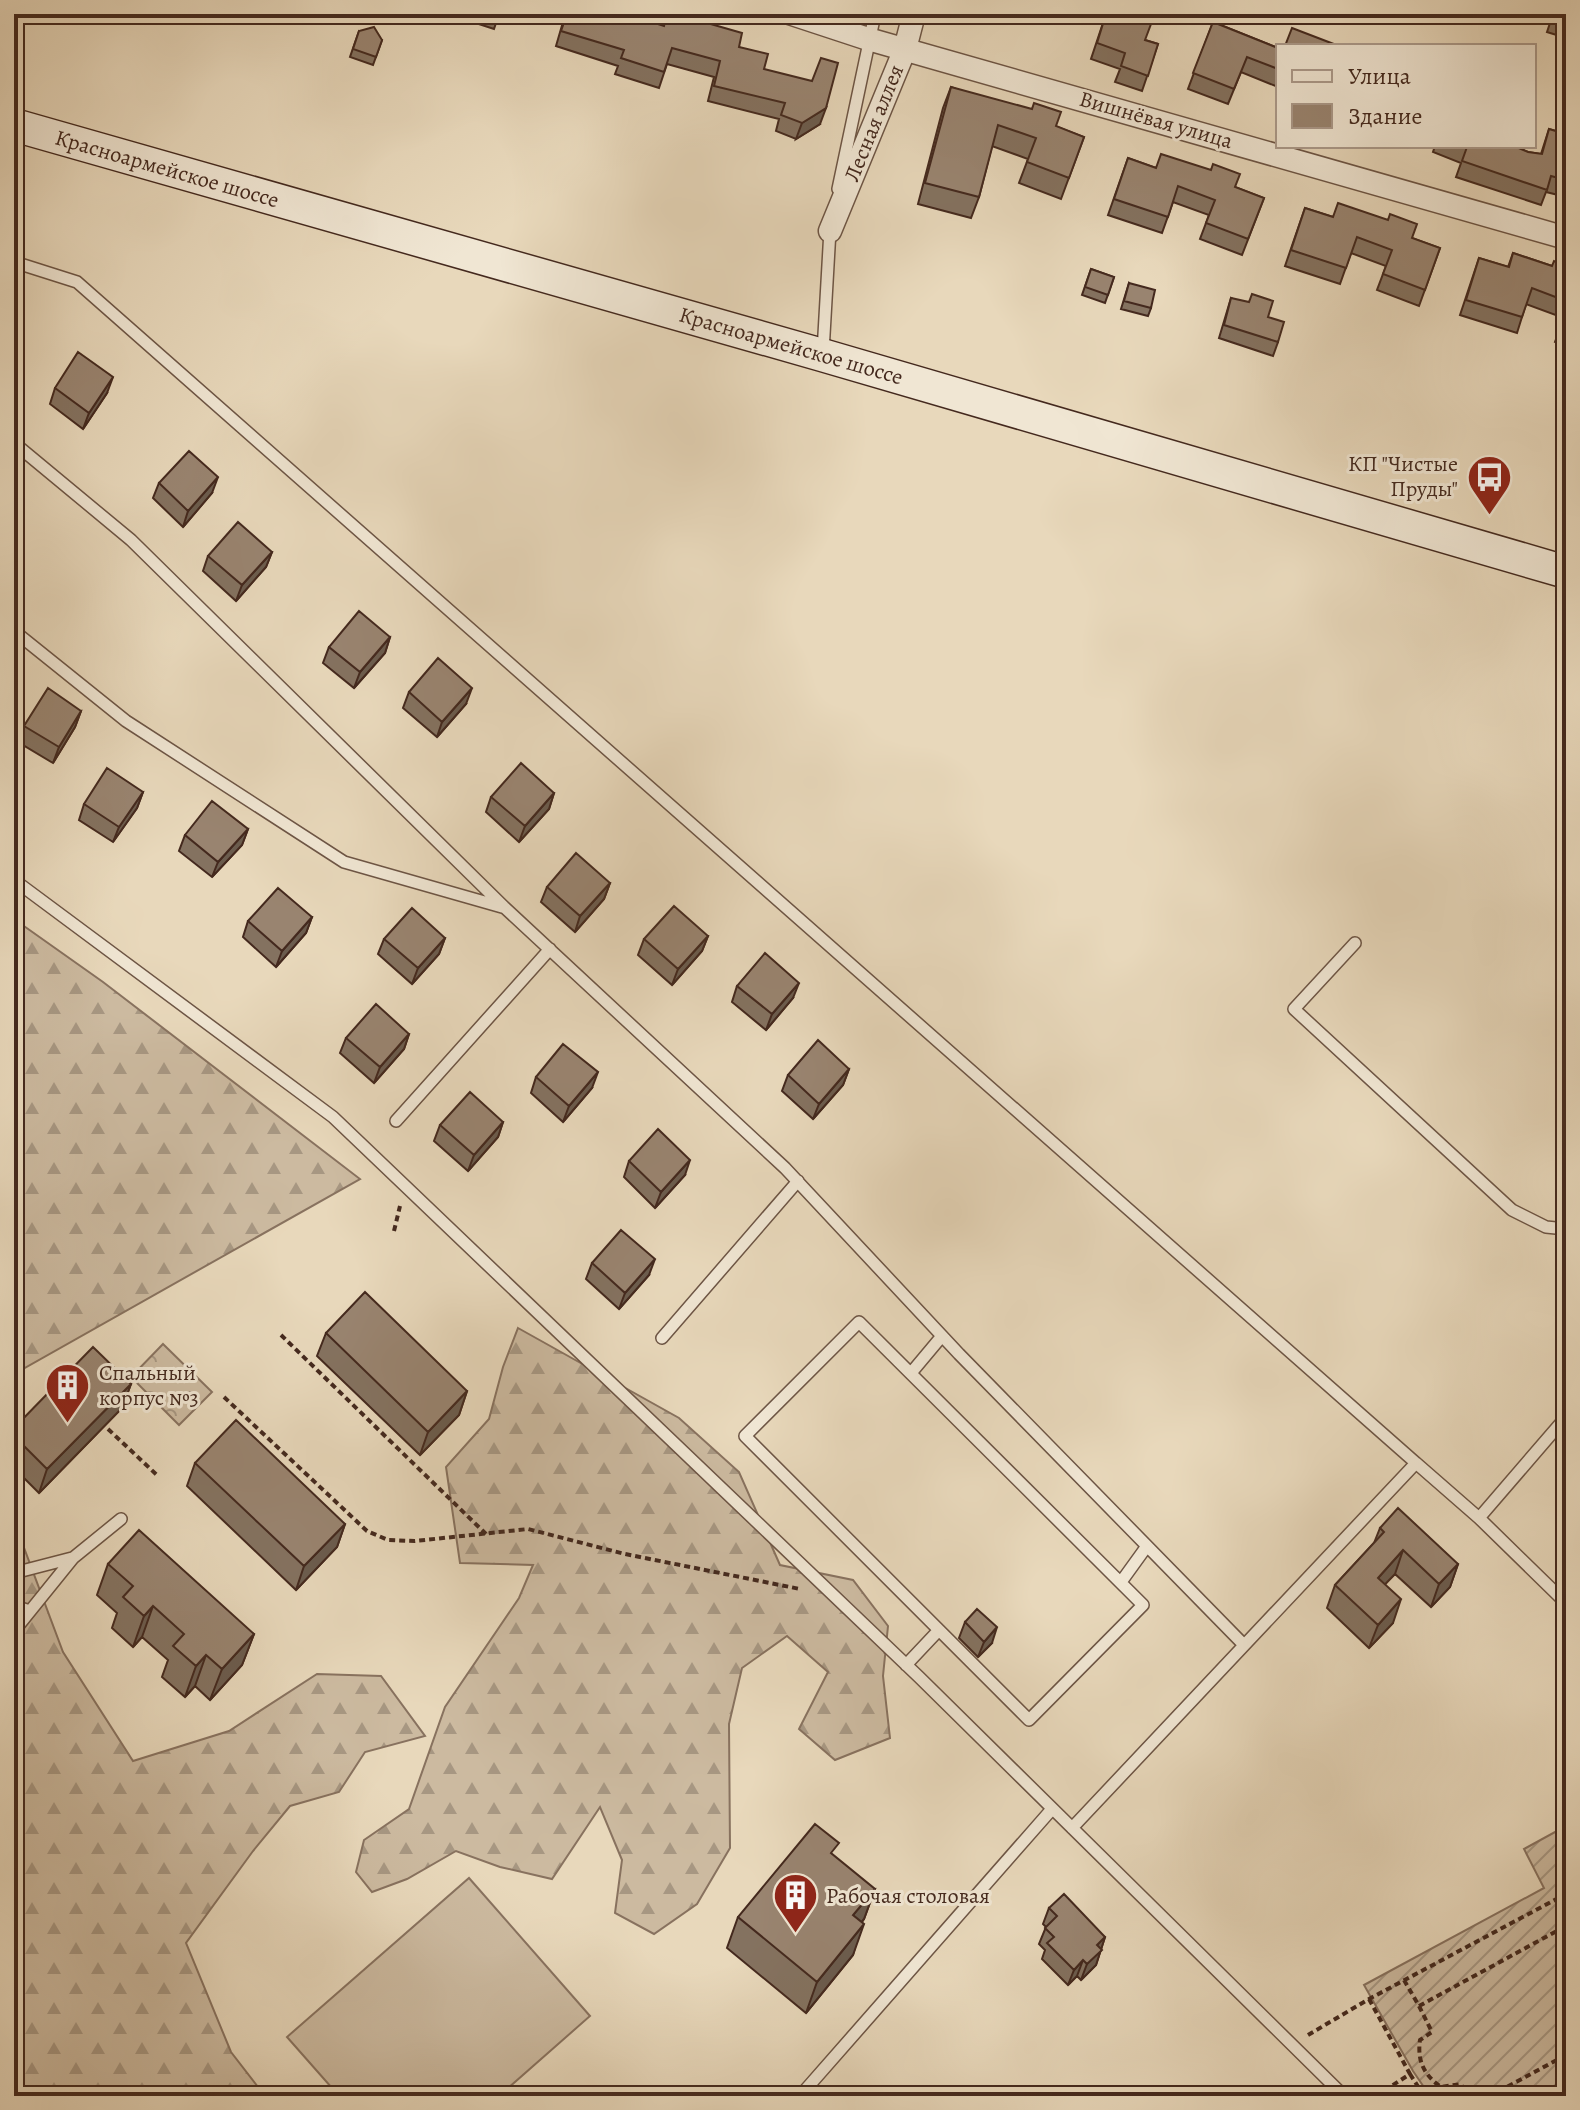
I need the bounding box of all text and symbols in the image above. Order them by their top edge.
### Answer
legend [1276,44,1536,148]
street label: Лесная аллея [837,60,911,186]
text: Улица [1348,60,1411,92]
street label: Вишнёвая улица [1076,84,1237,156]
text: Здание [1348,100,1423,132]
street label: Красноармейское шоссе [51,123,283,215]
street label: Красноармейское шоссе [675,300,907,392]
place label: КП "Чистые Пруды" [1348,449,1458,504]
bus stop icon: КП "Чистые Пруды" [1465,453,1513,516]
place label: Спальный корпус №3 [99,1358,199,1413]
building icon: Спальный корпус №3 [44,1362,92,1425]
building icon: Рабочая столовая [771,1872,819,1935]
place label: Рабочая столовая [826,1881,990,1911]

